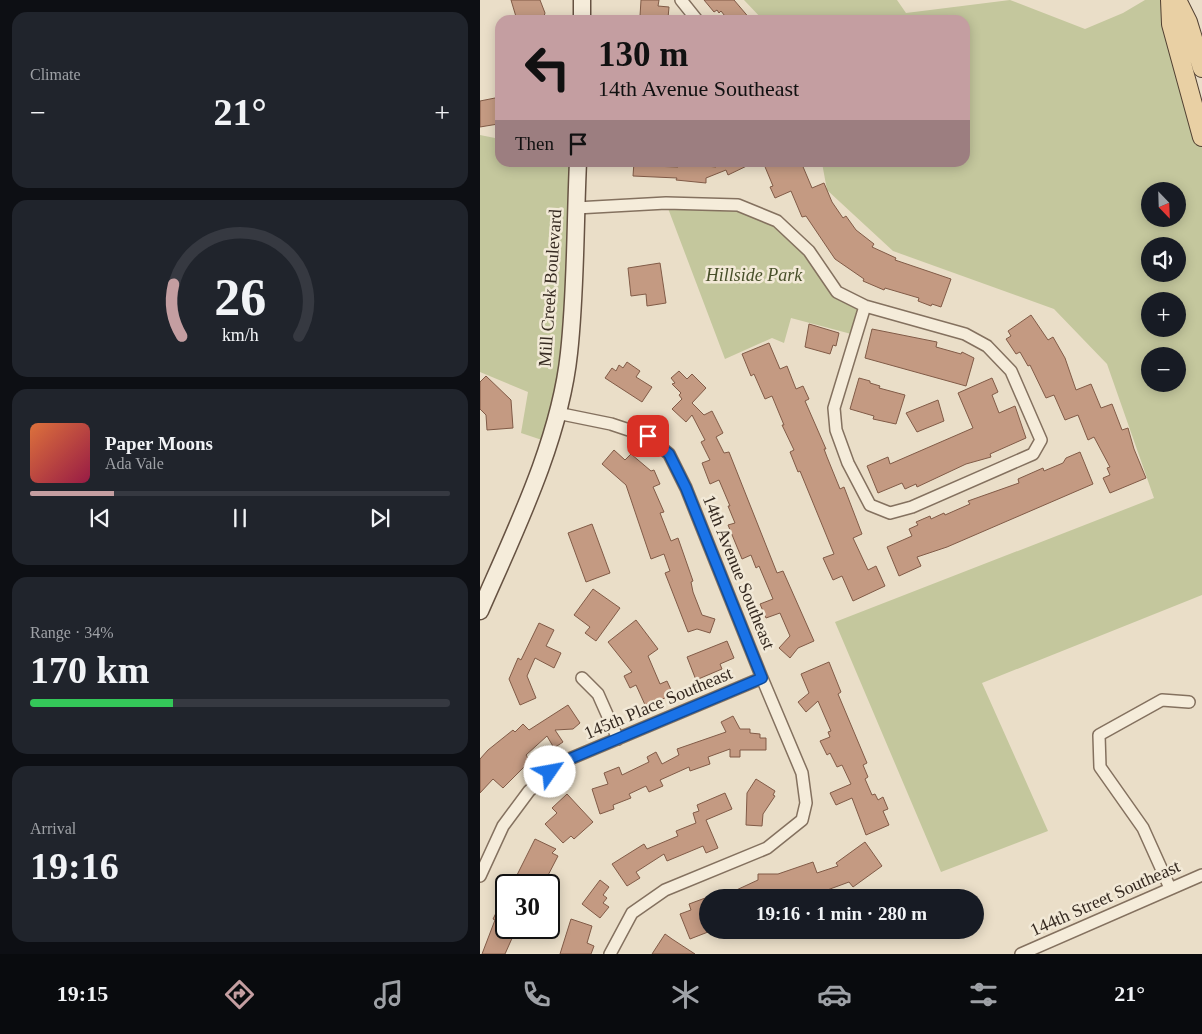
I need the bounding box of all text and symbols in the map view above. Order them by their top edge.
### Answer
icon: left [515,35,580,100]
text: 130 m [598,35,688,74]
text: Climate [30,66,81,83]
text: 14th Avenue Southeast [598,76,799,101]
text: 21° [213,91,267,133]
text: − [30,97,46,128]
text: + [434,97,450,128]
icon: arrive [564,130,592,158]
text: Then [515,133,554,154]
north arrow [1141,182,1186,228]
map controls [1141,182,1186,392]
street label: Mill Creek Boulevard [535,209,565,367]
button: sound [1141,237,1186,282]
park label: Hillside Park [705,265,803,285]
text: 26 [214,269,266,326]
button: + [1141,292,1186,337]
text: km/h [222,325,258,345]
button: − [1141,347,1186,392]
pin [627,415,669,457]
icon: arrive [634,422,662,450]
text: Paper Moons [105,433,213,454]
text: Ada Vale [105,455,164,472]
street label: 14th Avenue Southeast [699,492,779,652]
icon: previous [86,504,114,532]
icon: pause [226,504,254,532]
icon: next [366,504,394,532]
text: Range · 34% [30,624,114,641]
text: 170 km [30,649,149,691]
street label: 145th Place Southeast [581,663,735,743]
position arrow [523,745,575,797]
text: Arrival [30,820,76,837]
text: 19:16 [30,845,119,887]
street label: 144th Street Southeast [1027,856,1183,940]
speed limit sign: 30 [495,874,560,939]
text: 19:16 · 1 min · 280 m [756,903,927,924]
icon: directions [222,977,257,1012]
icon: music [371,977,406,1012]
icon: phone [519,977,554,1012]
icon: climate [668,977,703,1012]
icon: car [817,977,852,1012]
icon: filters [966,977,1001,1012]
text: 19:15 [57,981,108,1006]
text: 21° [1114,981,1145,1006]

